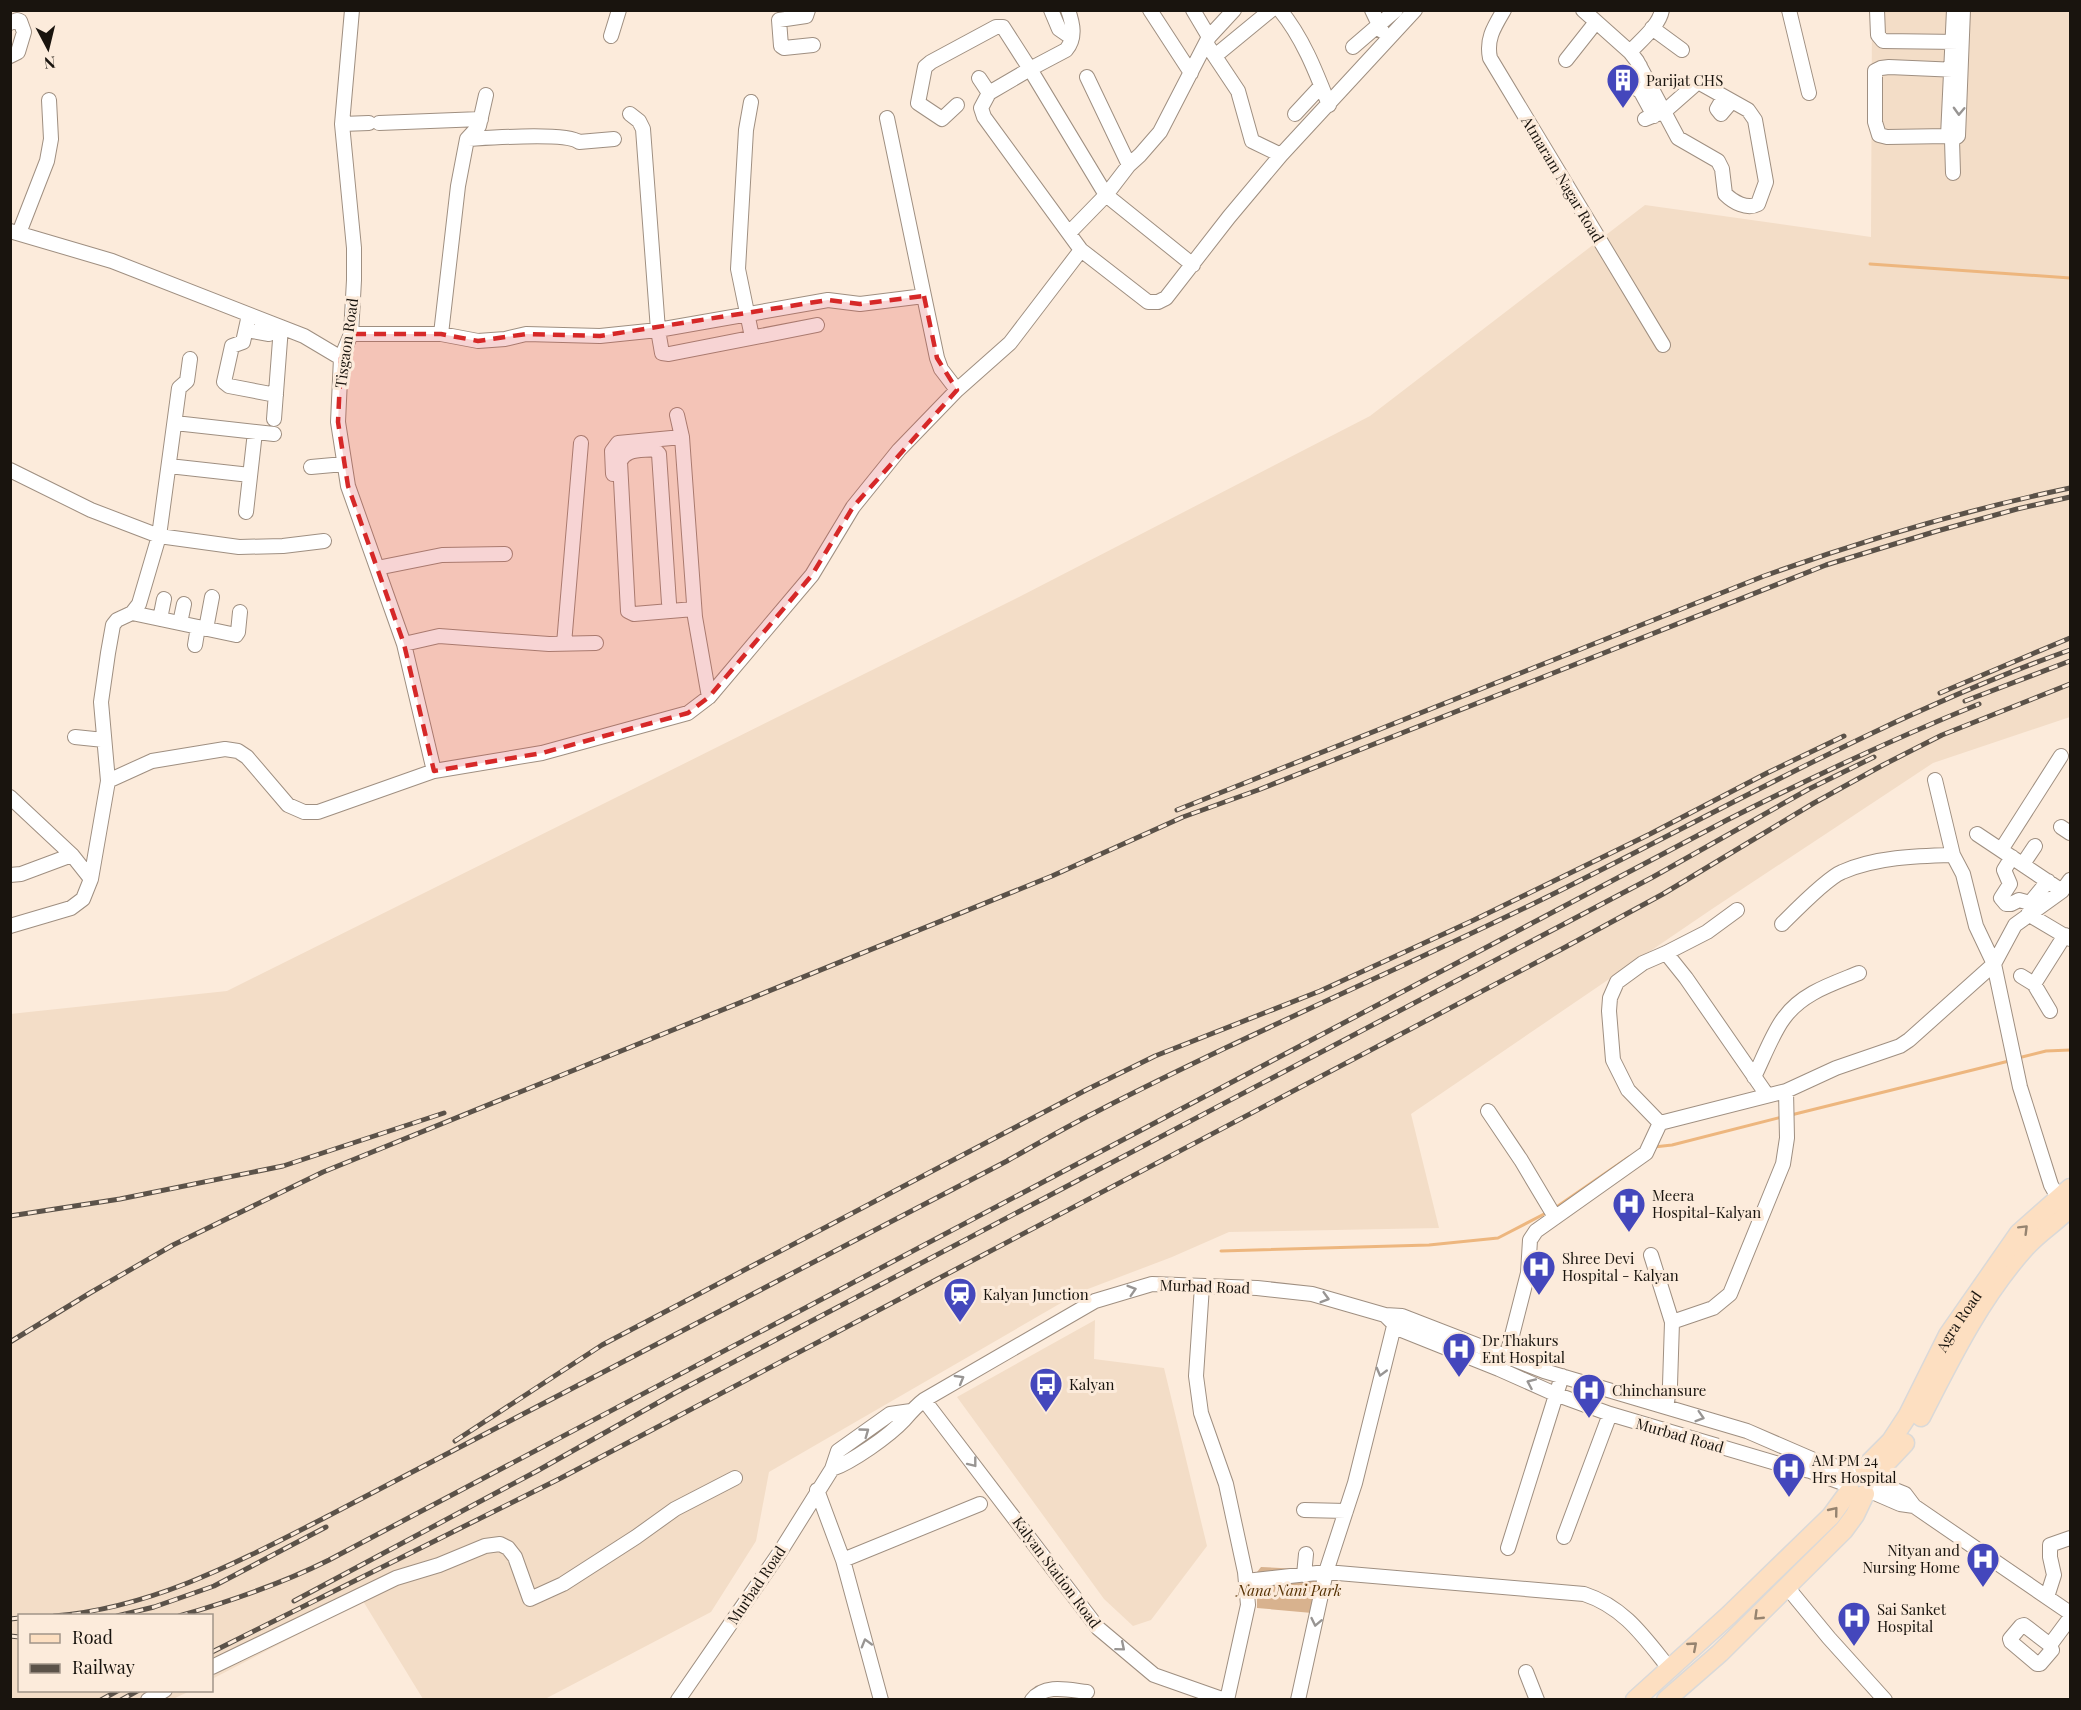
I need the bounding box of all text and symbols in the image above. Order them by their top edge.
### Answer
north arrow [18,18,78,78]
text: N [42,52,57,75]
building icon: Parijat CHS [1605,62,1641,109]
place label: Parijat CHS [1646,70,1723,90]
one-way arrow [1952,106,1965,115]
street label: Atmaram Nagar Road [1517,111,1609,246]
street label: Tisgaon Road [330,296,362,389]
place label: Meera Hospital-Kalyan [1652,1185,1761,1222]
hospital icon: Meera Hospital-Kalyan [1611,1186,1647,1233]
one-way arrow [2017,1225,2028,1235]
place label: Shree Devi Hospital - Kalyan [1562,1248,1679,1285]
hospital icon: Shree Devi Hospital - Kalyan [1521,1249,1557,1296]
street label: Murbad Road [1159,1274,1251,1298]
station icon: Kalyan Junction [942,1276,978,1323]
place label: Kalyan Junction [983,1284,1089,1304]
one-way arrow [1126,1285,1137,1297]
street label: Agra Road [1931,1286,1986,1356]
one-way arrow [1320,1291,1330,1303]
place label: Dr Thakurs Ent Hospital [1482,1330,1565,1367]
hospital icon: Dr Thakurs Ent Hospital [1441,1331,1477,1378]
bus stop icon: Kalyan [1028,1366,1064,1413]
one-way arrow [1376,1367,1389,1377]
hospital icon: Chinchansure [1571,1372,1607,1419]
place label: Kalyan [1069,1374,1115,1394]
one-way arrow [954,1375,964,1387]
one-way arrow [1527,1378,1538,1390]
place label: Chinchansure [1612,1380,1706,1400]
one-way arrow [1694,1410,1704,1422]
street label: Murbad Road [1634,1413,1727,1457]
one-way arrow [859,1428,870,1439]
place label: AM PM 24 Hrs Hospital [1811,1450,1897,1487]
hospital icon: AM PM 24 Hrs Hospital [1771,1451,1807,1498]
one-way arrow [966,1456,977,1467]
one-way arrow [1827,1507,1838,1518]
street label: Kalyan Station Road [1008,1512,1106,1632]
place label: Nityan and Nursing Home [1862,1540,1960,1577]
hospital icon: Nityan and Nursing Home [1965,1541,2001,1588]
street label: Murbad Road [722,1542,790,1628]
park label: Nana Nani Park [1234,1580,1342,1600]
place label: Sai Sanket Hospital [1877,1599,1947,1636]
hospital icon: Sai Sanket Hospital [1836,1600,1872,1647]
one-way arrow [1754,1608,1765,1619]
legend [18,1614,213,1692]
one-way arrow [1310,1616,1323,1626]
text: Road [72,1625,113,1649]
one-way arrow [860,1638,873,1648]
one-way arrow [1114,1640,1125,1651]
one-way arrow [1687,1642,1697,1653]
text: Railway [72,1655,135,1679]

